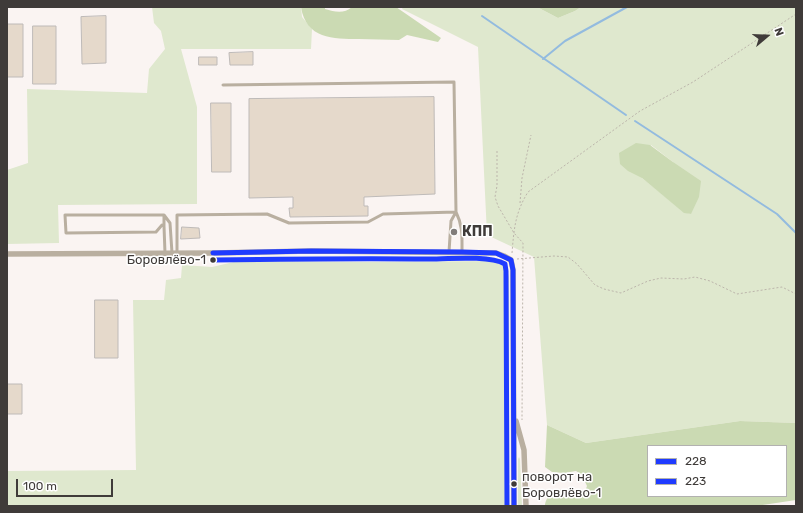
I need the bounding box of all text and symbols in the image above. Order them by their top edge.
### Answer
north arrow [747,16,787,56]
text: N [771,26,786,38]
place label: КПП [462,224,493,240]
marker: КПП [449,227,459,237]
place label: Боровлёво-1 [127,252,206,268]
marker: Боровлёво-1 [208,255,218,265]
legend [647,445,787,497]
text: 228 [685,454,707,468]
place label: поворот на Боровлёво-1 [522,469,601,500]
scale bar [18,471,115,497]
text: 223 [685,474,706,488]
text: 100 m [23,479,57,493]
marker: поворот на Боровлёво-1 [509,479,519,489]

